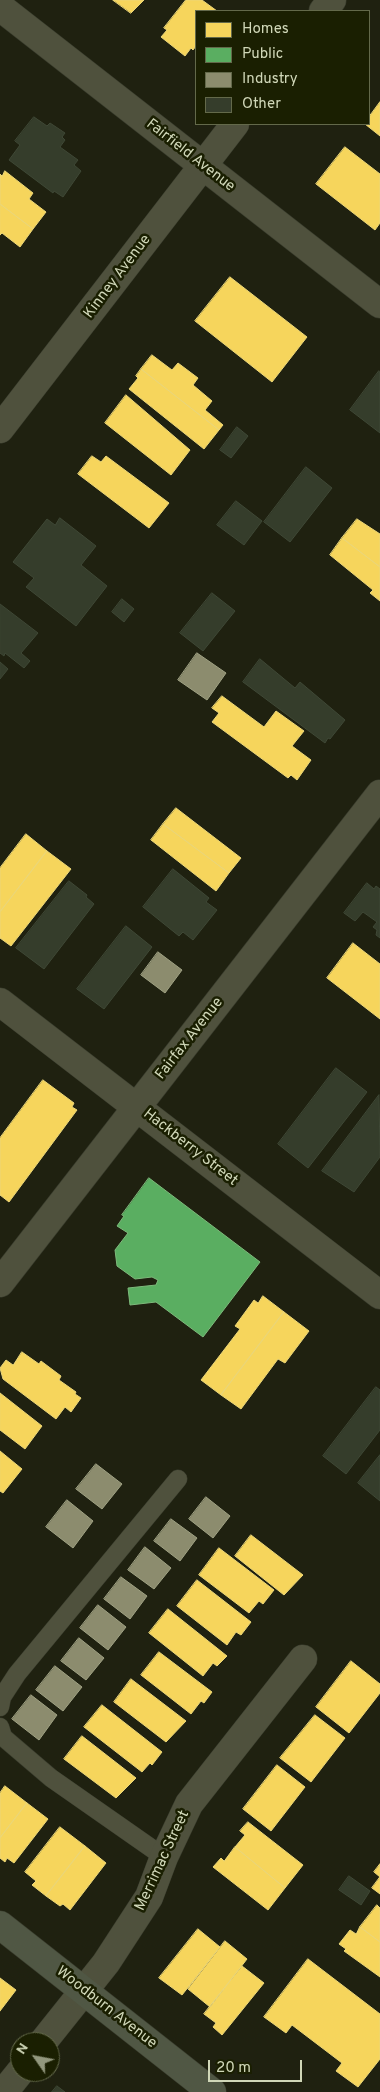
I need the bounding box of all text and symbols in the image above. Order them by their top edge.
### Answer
legend [195,10,370,125]
text: Homes [242,20,289,39]
text: Public [242,45,283,64]
text: Industry [242,70,298,89]
text: Other [242,95,281,114]
street label: Fairfield Avenue [142,116,238,196]
street label: Kinney Avenue [81,231,155,323]
street label: Fairfax Avenue [152,994,228,1084]
street label: Hackberry Street [139,1106,241,1190]
street label: Merrimac Street [132,1808,194,1914]
street label: Woodburn Avenue [52,1963,160,2053]
north arrow [10,2032,60,2082]
text: N [13,2040,33,2058]
scale bar [210,2050,304,2082]
text: 20 m [216,2059,251,2078]

